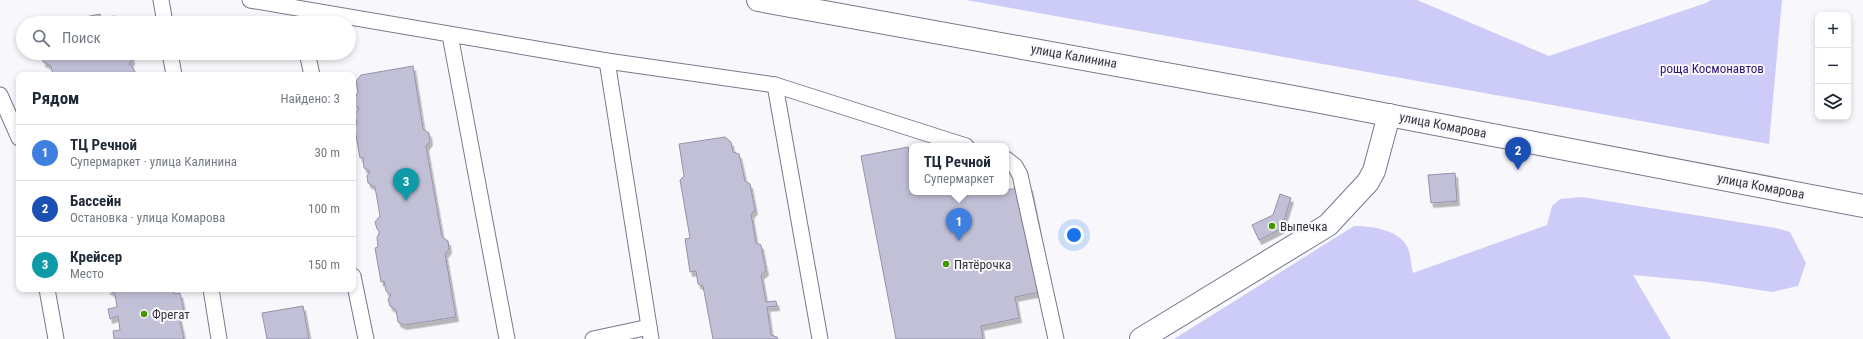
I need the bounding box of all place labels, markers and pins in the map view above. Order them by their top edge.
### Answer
pin: 2 [1505,137,1531,170]
pin: 3 [393,168,419,201]
pin: 1 [946,208,972,241]
place label: Выпечка [1280,219,1327,234]
marker: Выпечка [1267,221,1277,231]
place label: Пятёрочка [954,257,1011,272]
marker: Пятёрочка [941,259,951,269]
place label: Фрегат [152,307,190,322]
marker: Фрегат [139,309,149,319]

